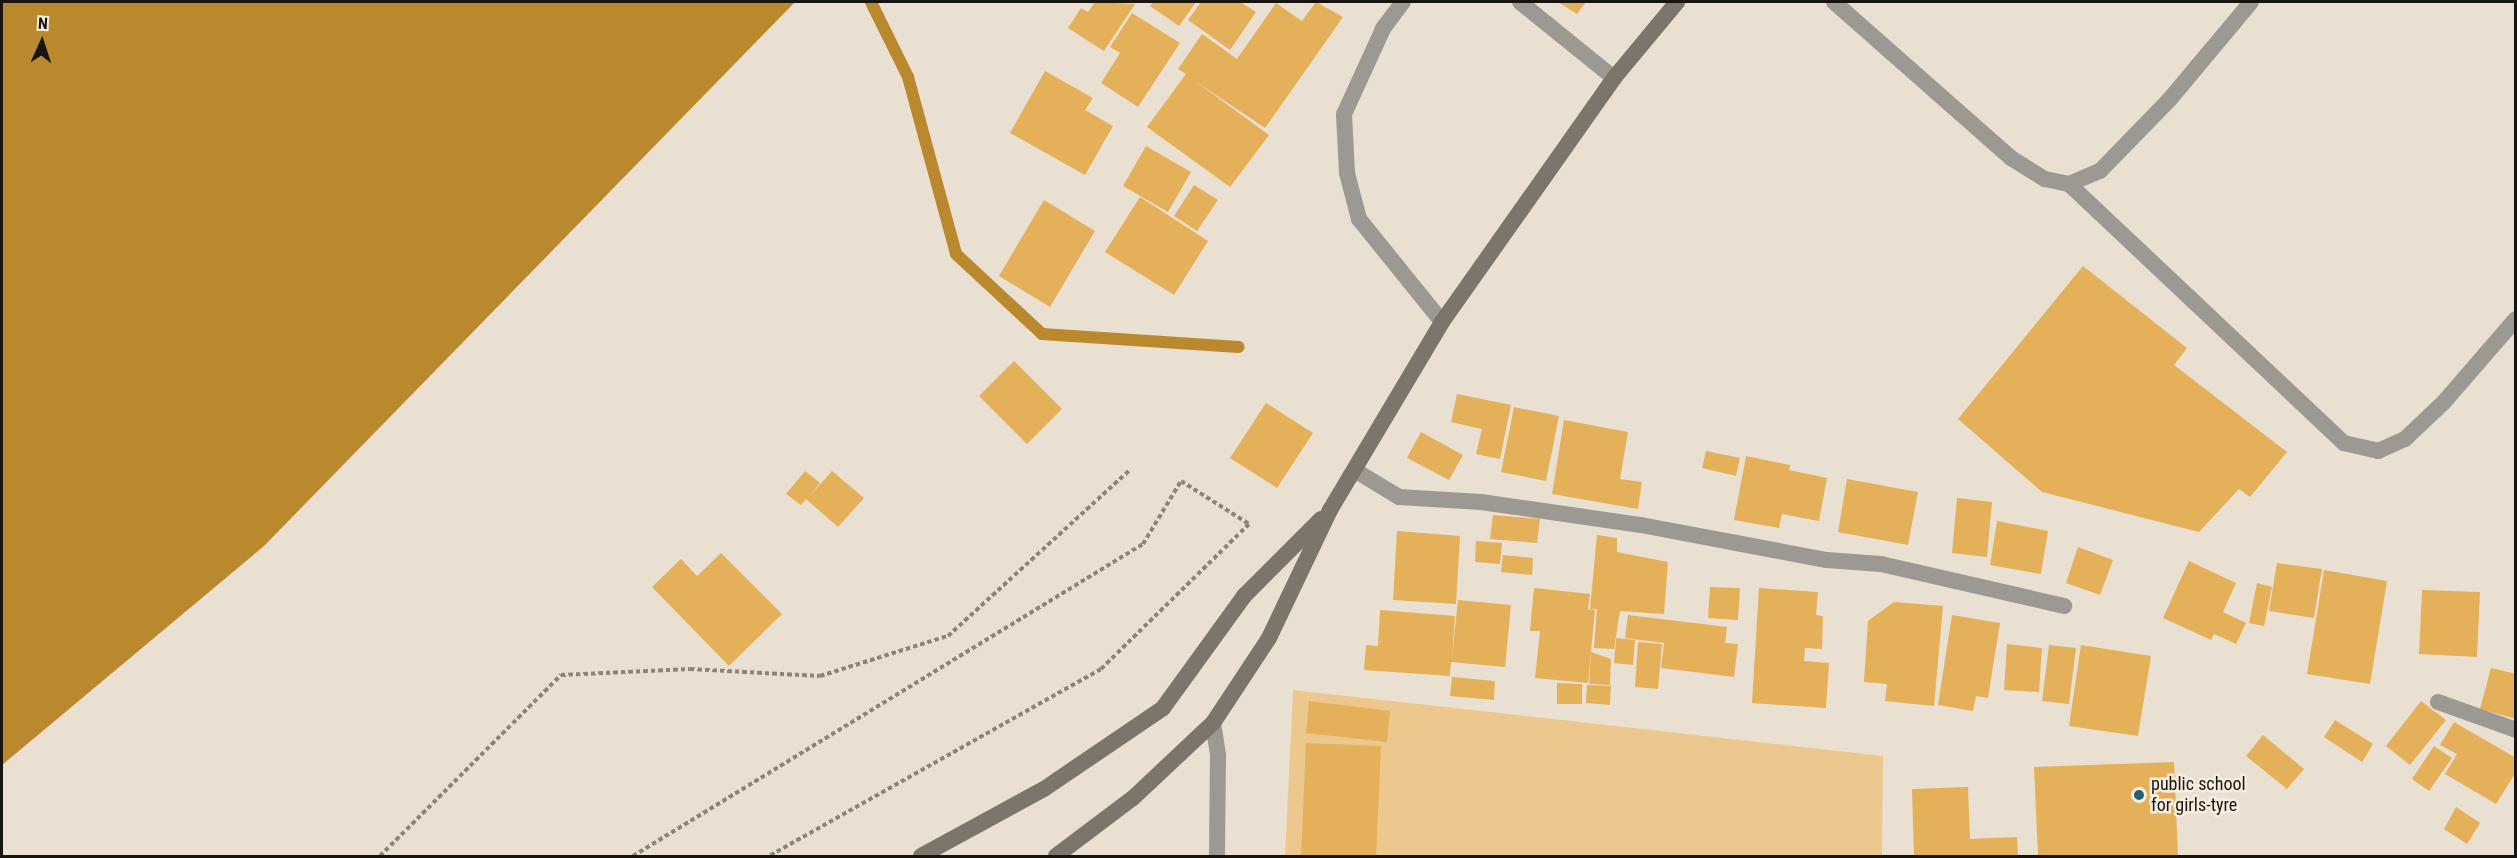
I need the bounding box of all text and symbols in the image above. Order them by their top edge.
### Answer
north arrow [12,12,72,72]
text: N [38,14,48,33]
place label: public school for girls-tyre [2151,774,2246,816]
marker: public school for girls-tyre [2132,788,2146,802]

